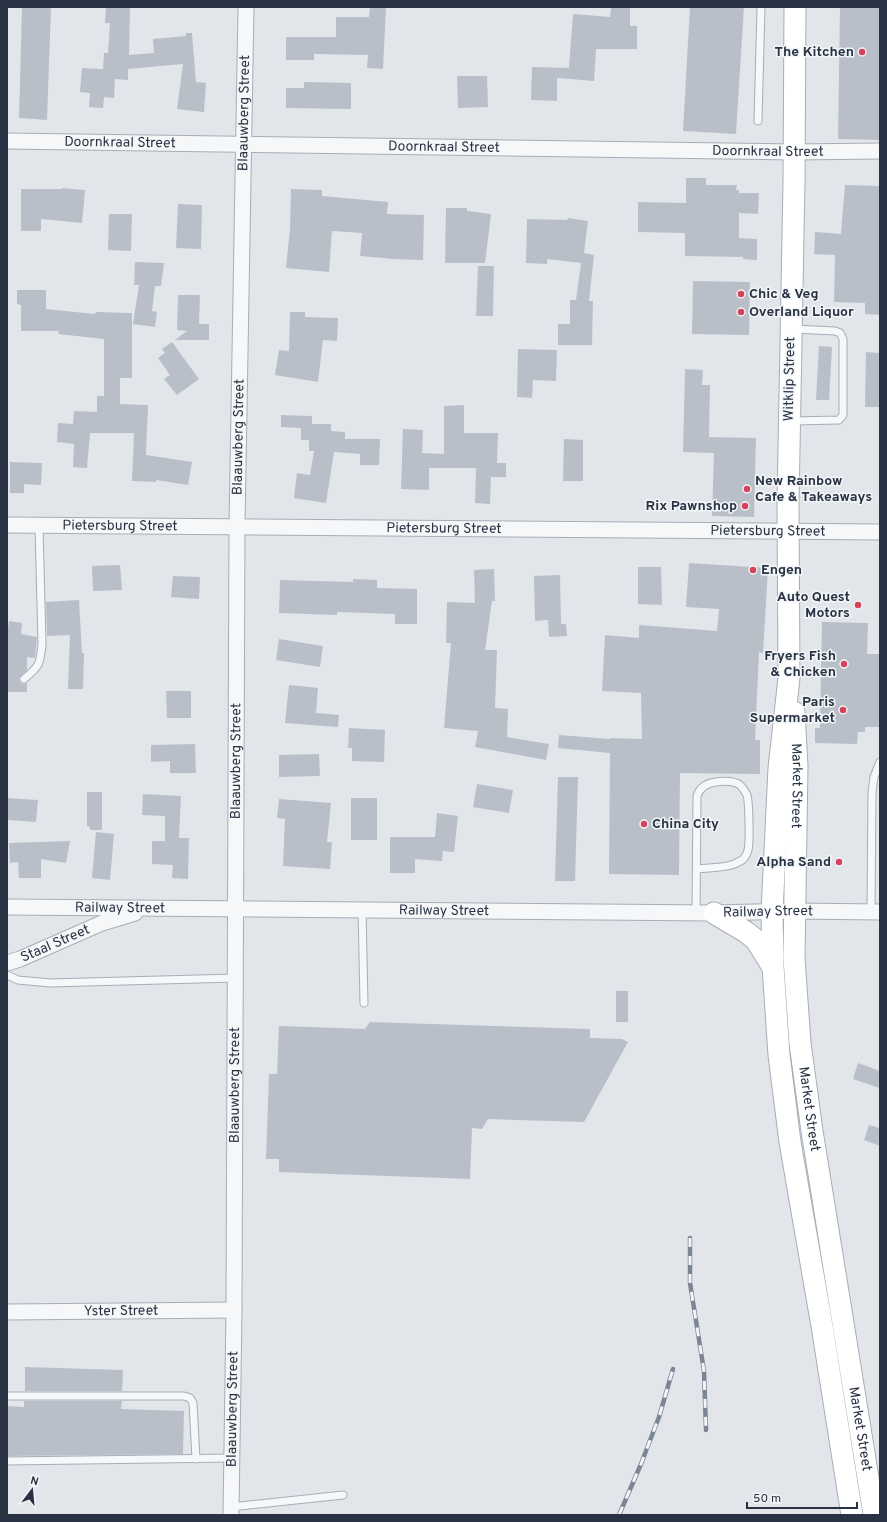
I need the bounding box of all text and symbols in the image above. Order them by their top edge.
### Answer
place label: The Kitchen [775,44,854,61]
marker: The Kitchen [857,47,867,57]
street label: Blaauwberg Street [235,55,254,171]
street label: Doornkraal Street [64,133,176,152]
street label: Doornkraal Street [388,138,500,156]
street label: Doornkraal Street [712,142,824,161]
place label: Chic & Veg [749,286,819,303]
marker: Chic & Veg [736,289,746,299]
place label: Overland Liquor [749,304,854,321]
marker: Overland Liquor [736,307,746,317]
street label: Witklip Street [781,336,799,422]
street label: Blaauwberg Street [229,379,248,495]
place label: New Rainbow Cafe & Takeaways [755,473,872,506]
marker: New Rainbow Cafe & Takeaways [742,484,752,494]
place label: Rix Pawnshop [646,498,737,515]
marker: Rix Pawnshop [740,501,750,511]
street label: Pietersburg Street [62,517,178,535]
street label: Pietersburg Street [386,520,502,537]
street label: Pietersburg Street [710,522,826,540]
place label: Engen [761,562,802,579]
marker: Engen [748,565,758,575]
place label: Auto Quest Motors [777,589,850,622]
marker: Auto Quest Motors [853,600,863,610]
place label: Fryers Fish & Chicken [764,648,836,681]
marker: Fryers Fish & Chicken [839,659,849,669]
place label: Paris Supermarket [750,694,835,727]
street label: Blaauwberg Street [227,703,245,819]
marker: Paris Supermarket [838,705,848,715]
street label: Market Street [787,743,806,829]
place label: China City [652,816,719,833]
marker: China City [639,819,649,829]
place label: Alpha Sand [756,854,831,871]
marker: Alpha Sand [834,857,844,867]
street label: Railway Street [75,899,165,917]
street label: Railway Street [399,902,489,920]
street label: Railway Street [723,902,813,921]
street label: Staal Street [18,921,92,966]
street label: Blaauwberg Street [226,1027,244,1143]
street label: Market Street [795,1066,824,1153]
street label: Yster Street [84,1302,158,1320]
street label: Blaauwberg Street [223,1351,242,1467]
street label: Market Street [845,1386,875,1473]
north arrow [12,1470,52,1510]
text: N [29,1474,40,1489]
scale bar [747,1484,857,1510]
text: 50 m [753,1491,781,1507]

